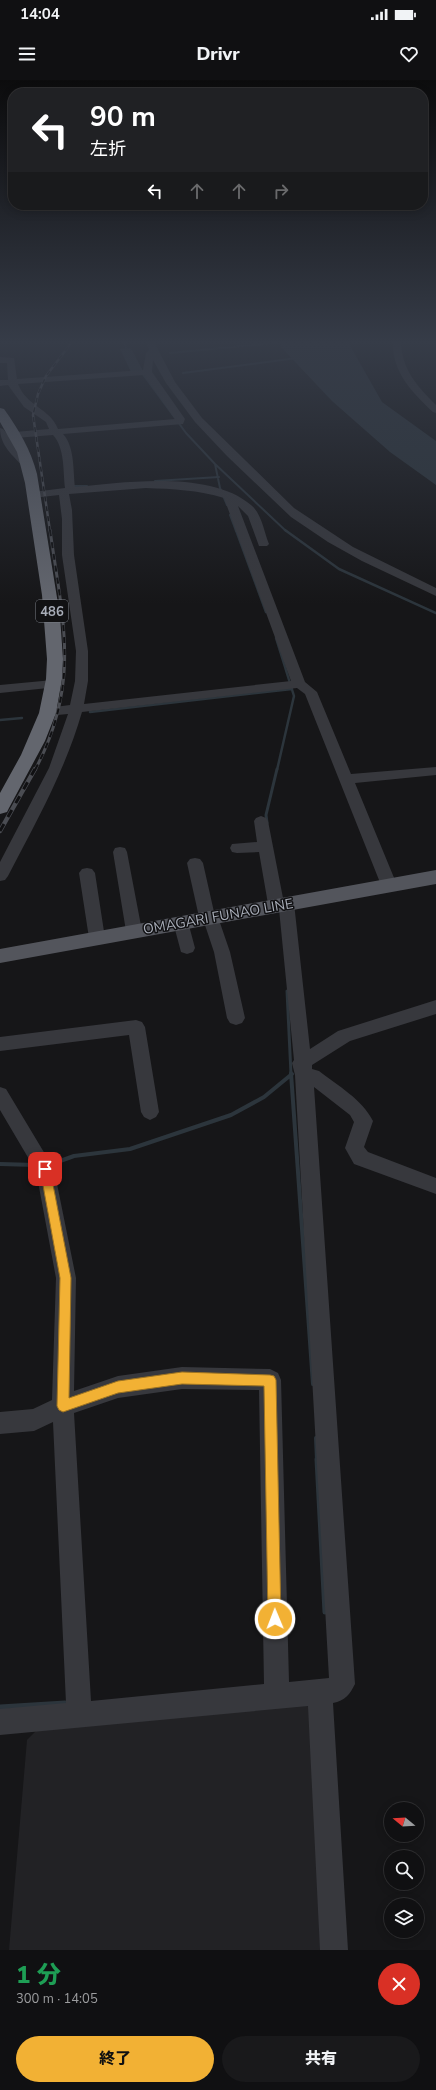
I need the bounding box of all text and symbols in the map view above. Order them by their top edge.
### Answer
text: 14:04 [20,4,60,24]
text: Drivr [196,42,240,66]
icon: menu [16,43,38,65]
icon: heart [398,43,420,65]
text: 90 m [90,98,156,136]
icon: left [24,104,76,156]
text: 左折 [90,137,126,161]
icon: left [144,180,166,202]
icon: ahead [186,180,208,202]
icon: ahead [228,180,250,202]
icon: right [270,180,292,202]
road number: 486 [36,600,68,622]
street label: OMAGARI FUNAO LINE [142,894,295,939]
pin [28,1152,62,1186]
icon: arrive [34,1158,56,1180]
position arrow [254,1598,296,1640]
north arrow [384,1802,424,1842]
map controls [384,1802,424,1938]
button: search [384,1850,424,1890]
button: layers [384,1898,424,1938]
text: 1 分 [16,1959,61,1991]
button: close [378,1963,420,2005]
text: 300 m · 14:05 [16,1990,98,2008]
button: 終了 [16,2036,214,2082]
button: 共有 [222,2036,420,2082]

